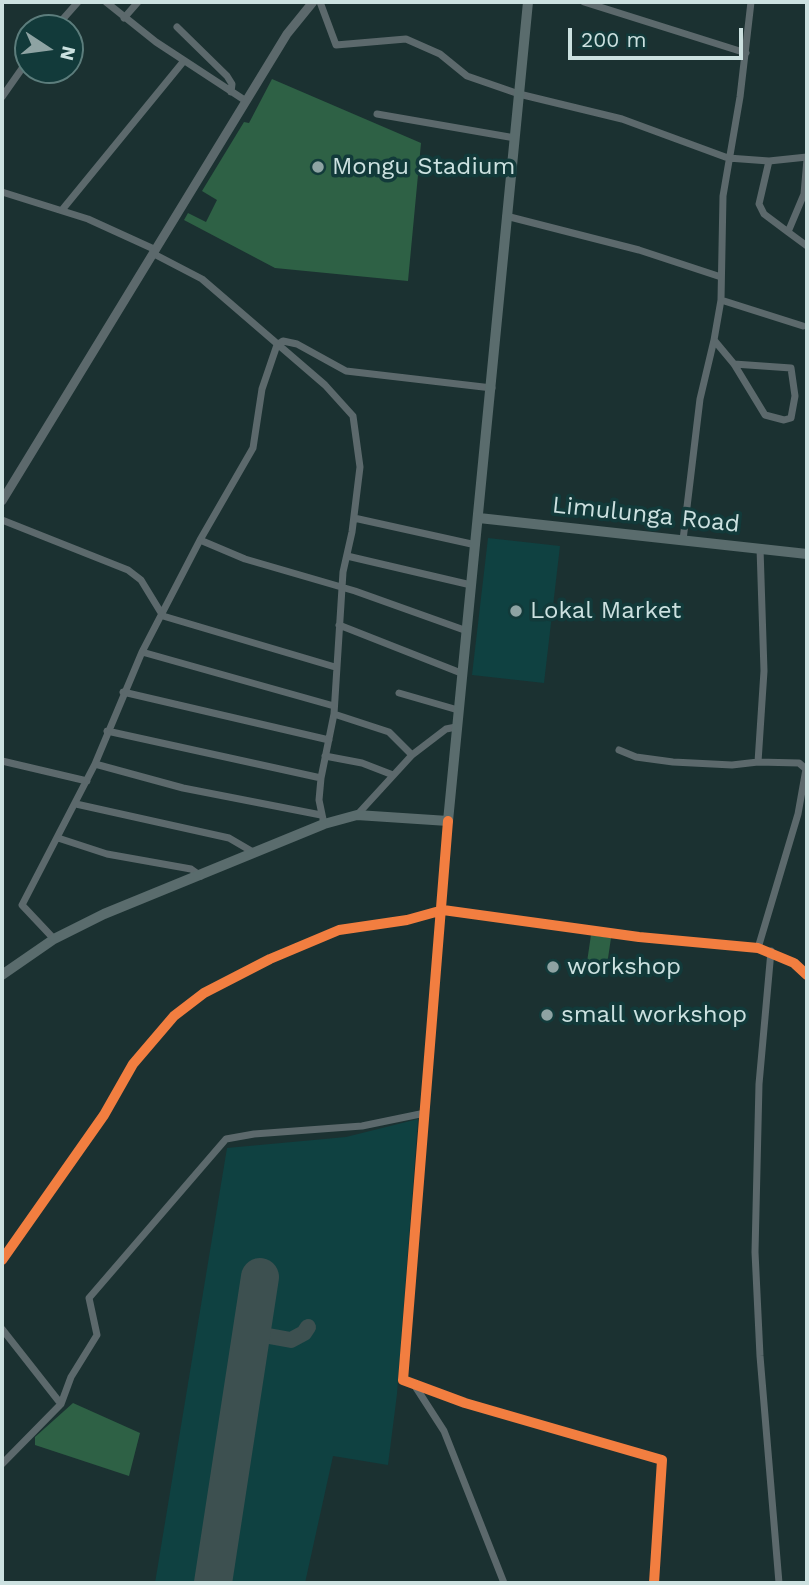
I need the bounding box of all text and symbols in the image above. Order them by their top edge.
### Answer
north arrow [14,14,84,84]
scale bar [571,14,746,58]
text: 200 m [581,27,647,52]
text: N [55,44,81,63]
place label: Mongu Stadium [332,153,515,181]
marker: Mongu Stadium [310,159,326,175]
street label: Limulunga Road [551,491,741,539]
place label: Lokal Market [530,597,681,625]
marker: Lokal Market [508,603,524,619]
place label: workshop [567,953,681,981]
marker: workshop [545,959,561,975]
place label: small workshop [561,1001,747,1029]
marker: small workshop [539,1007,555,1023]

